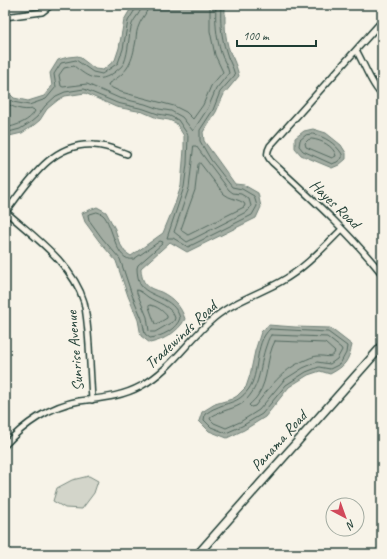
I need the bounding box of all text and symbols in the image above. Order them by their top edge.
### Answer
scale bar [237,22,316,48]
text: 100 m [243,28,270,44]
street label: Hayes Road [306,175,366,235]
street label: Tradewinds Road [141,295,223,373]
street label: Sunrise Avenue [61,308,88,392]
street label: Panama Road [247,405,313,475]
north arrow [325,497,365,537]
text: N [343,517,359,533]

